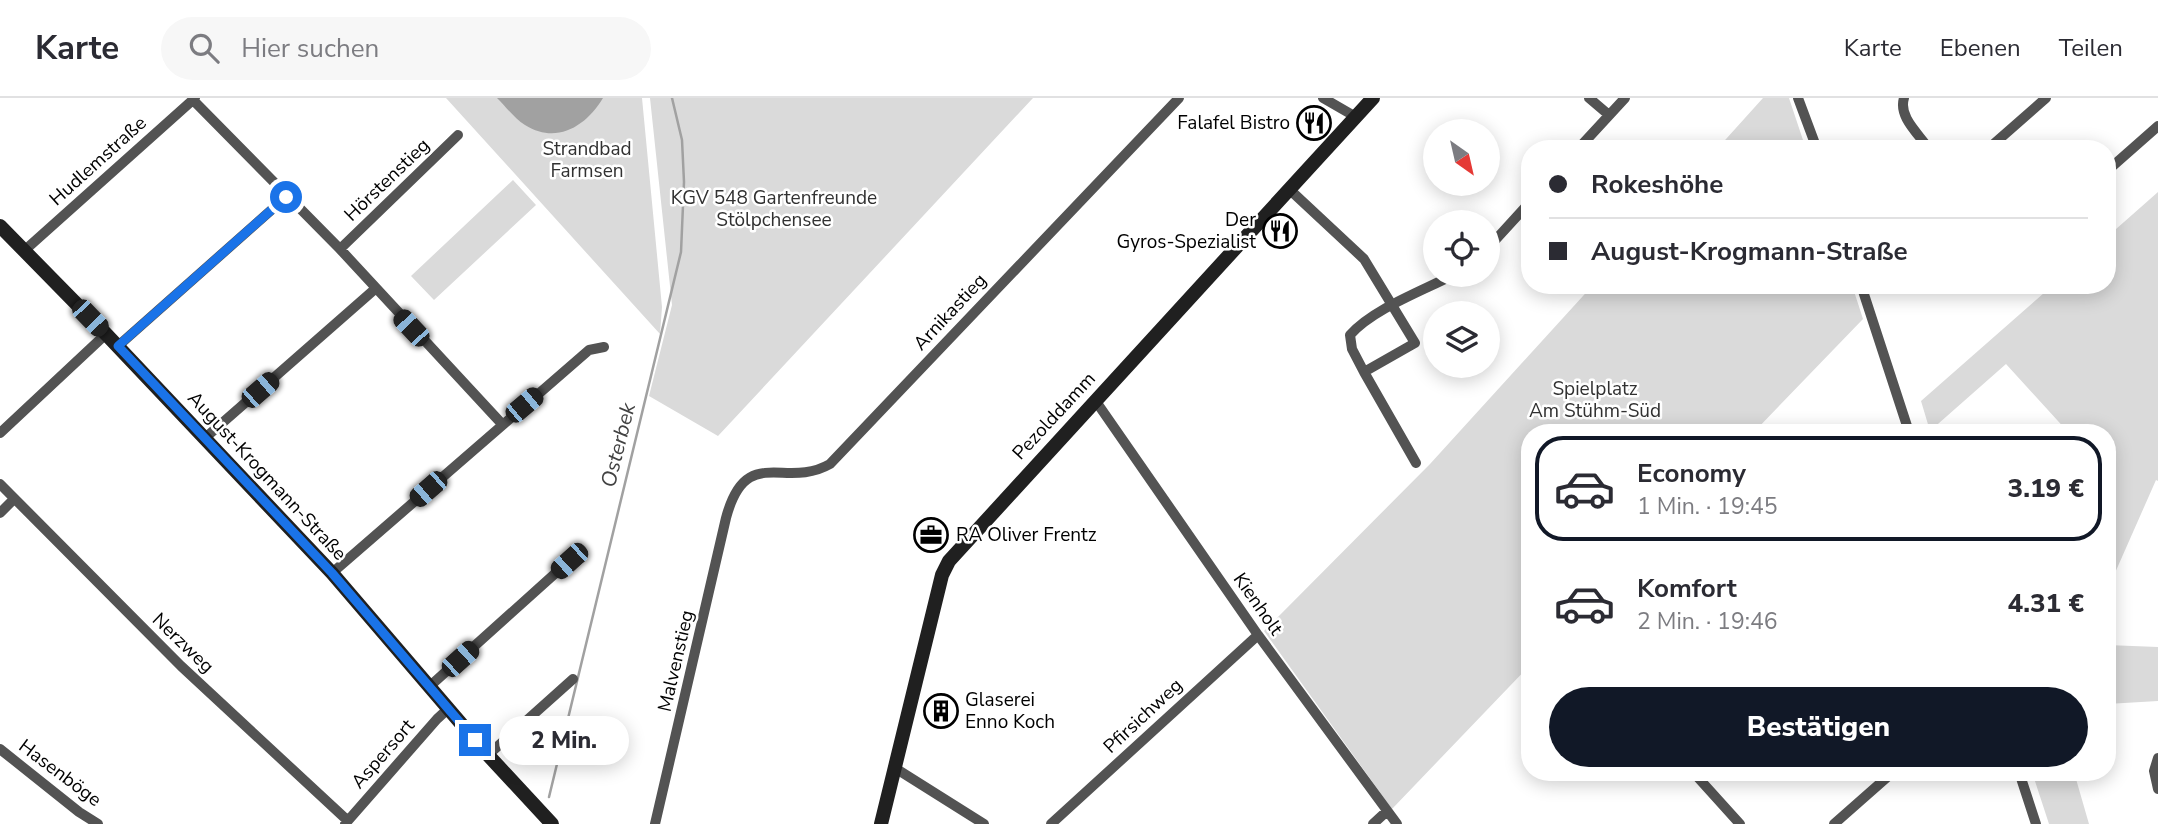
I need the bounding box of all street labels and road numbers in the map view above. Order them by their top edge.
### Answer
street label: Hudlemstraße [44,110,152,212]
street label: Hörstenstieg [339,133,435,227]
street label: Arnikastieg [908,268,992,356]
street label: Pezolddamm [1007,366,1101,466]
street label: August-Krogmann-Straße [182,386,352,566]
street label: Kienholt [1227,568,1289,641]
street label: Nerzweg [146,607,220,679]
street label: Malvenstieg [652,608,700,714]
street label: Pfirsichweg [1098,673,1188,759]
street label: Aspersort [345,713,421,794]
street label: Hasenböge [13,733,107,813]

